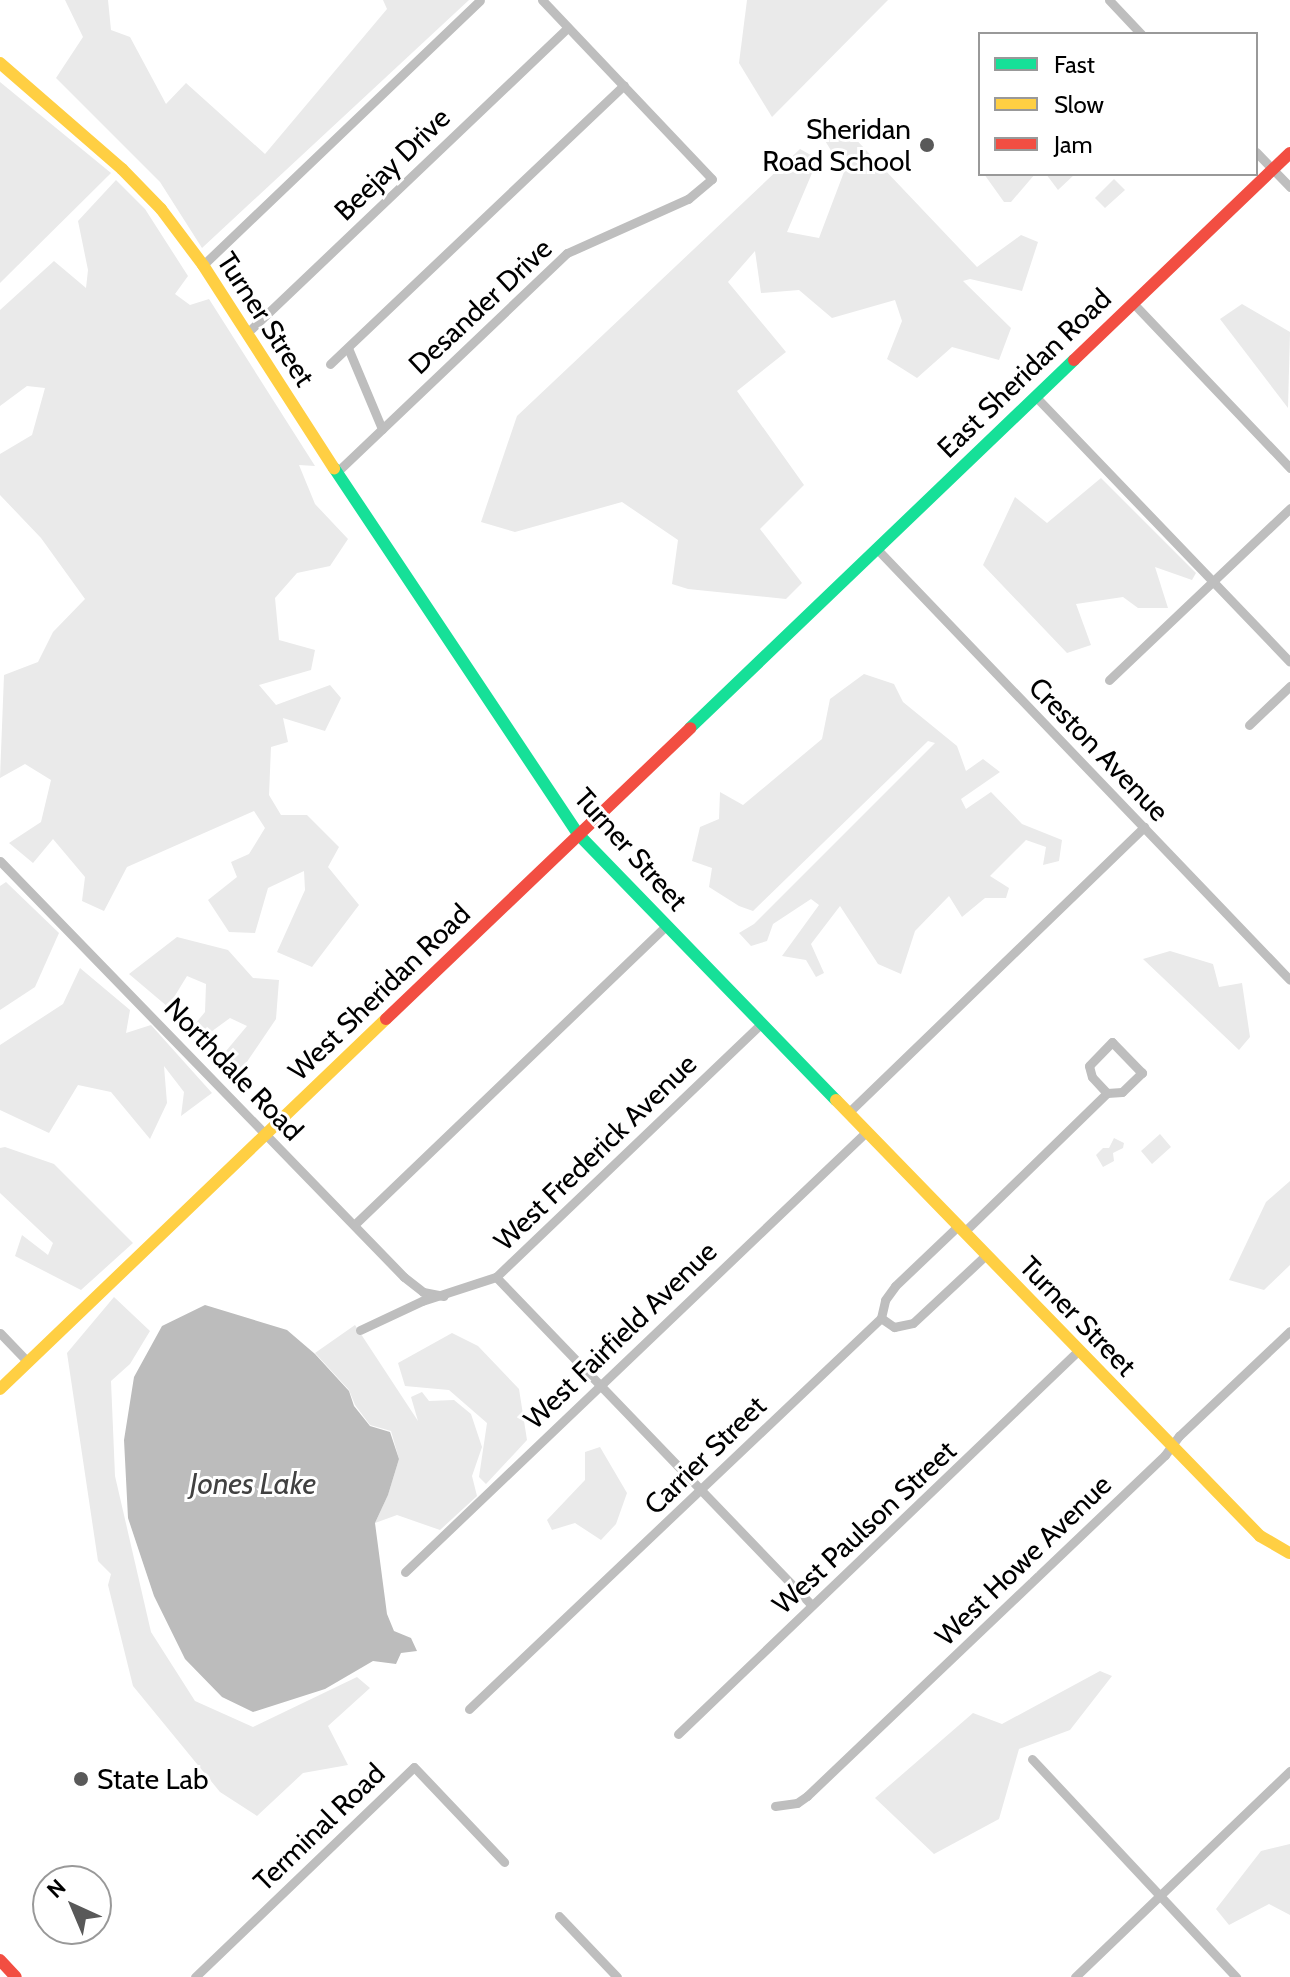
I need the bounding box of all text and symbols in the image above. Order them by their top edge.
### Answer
legend [978,32,1258,176]
text: Fast [1054,50,1095,79]
text: Slow [1054,90,1104,119]
street label: Beejay Drive [327,101,457,227]
place label: Sheridan Road School [762,112,911,178]
text: Jam [1054,130,1092,159]
marker: Sheridan Road School [918,136,936,154]
street label: Desander Drive [402,231,558,381]
street label: Turner Street [210,246,322,392]
street label: East Sheridan Road [930,282,1118,464]
street label: Creston Avenue [1022,670,1176,828]
street label: Turner Street [567,781,695,917]
street label: West Sheridan Road [281,897,477,1087]
street label: Northdale Road [158,991,310,1147]
street label: West Frederick Avenue [487,1047,703,1257]
street label: West Fairfield Avenue [517,1234,723,1436]
street label: Turner Street [1013,1249,1143,1383]
street label: Carrier Street [637,1389,773,1521]
street label: West Paulson Street [765,1433,963,1621]
water label: Jones Lake [190,1466,316,1502]
street label: West Howe Avenue [928,1468,1118,1652]
street label: Terminal Road [247,1756,391,1898]
place label: State Lab [97,1762,208,1796]
marker: State Lab [72,1770,90,1788]
north arrow [32,1865,112,1945]
text: N [41,1874,71,1904]

